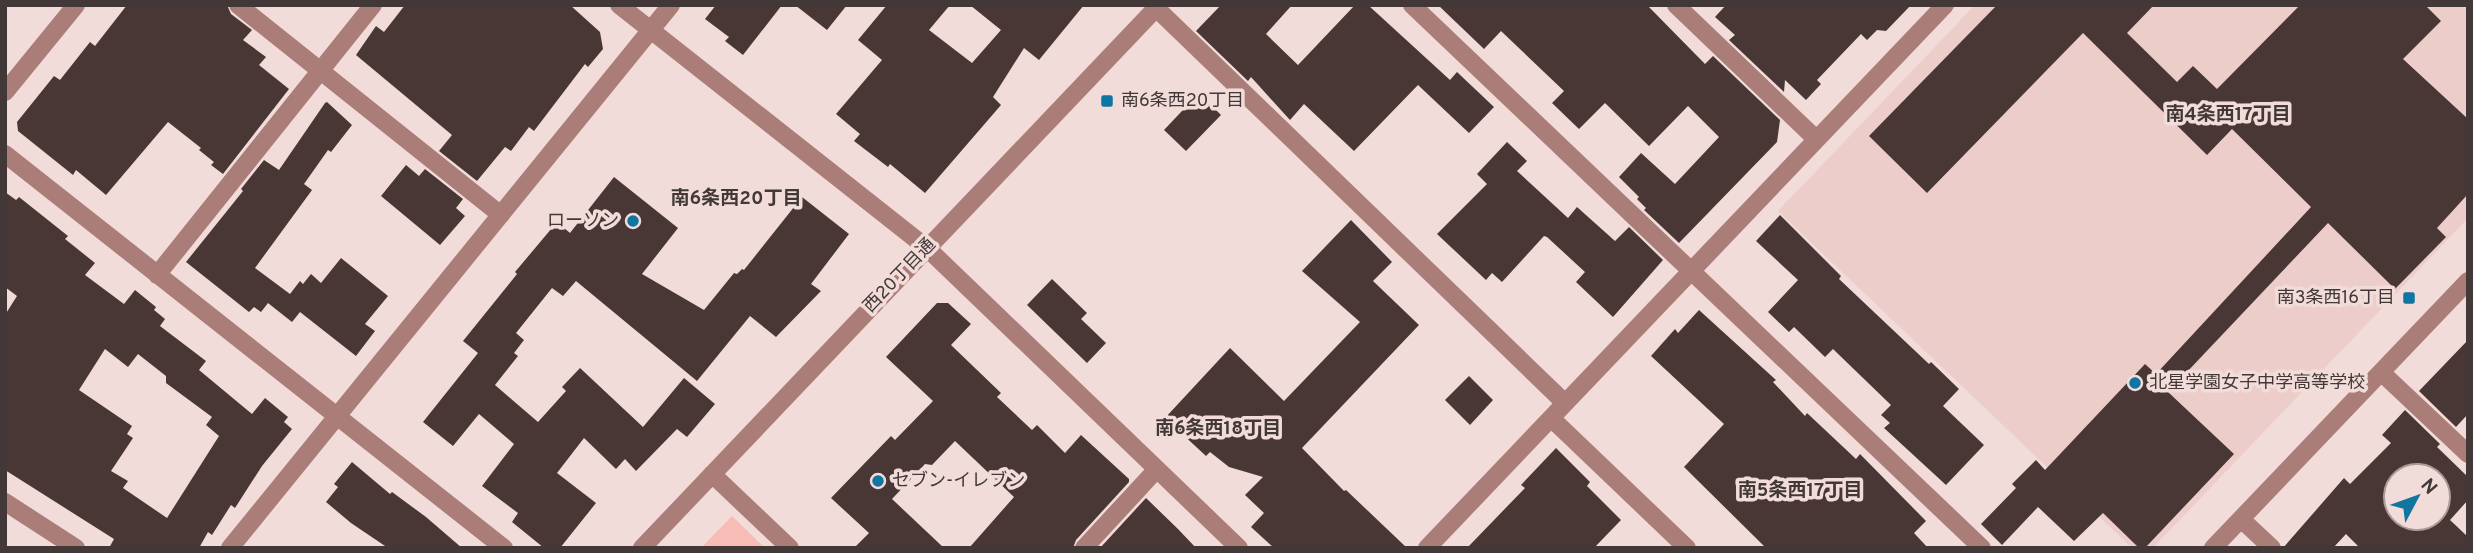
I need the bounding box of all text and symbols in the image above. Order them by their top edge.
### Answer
place label: 南6条西20丁目 [1121,90,1244,113]
marker: 南6条西20丁目 [1099,93,1115,109]
district label: 南4条西17丁目 [2166,103,2290,127]
district label: 南6条西20丁目 [671,187,801,211]
place label: ローソン [547,210,619,233]
marker: ローソン [625,213,641,229]
street label: 西20丁目通 [859,234,941,318]
place label: 南3条西16丁目 [2277,287,2395,310]
marker: 南3条西16丁目 [2401,290,2417,306]
place label: 北星学園女子中学高等学校 [2149,372,2365,395]
marker: 北星学園女子中学高等学校 [2127,375,2143,391]
district label: 南6条西18丁目 [1155,417,1281,441]
north arrow [2382,462,2452,532]
place label: セブン-イレブン [892,470,1025,493]
marker: セブン-イレブン [870,473,886,489]
text: N [2415,474,2442,500]
district label: 南5条西17丁目 [1738,479,1862,503]

